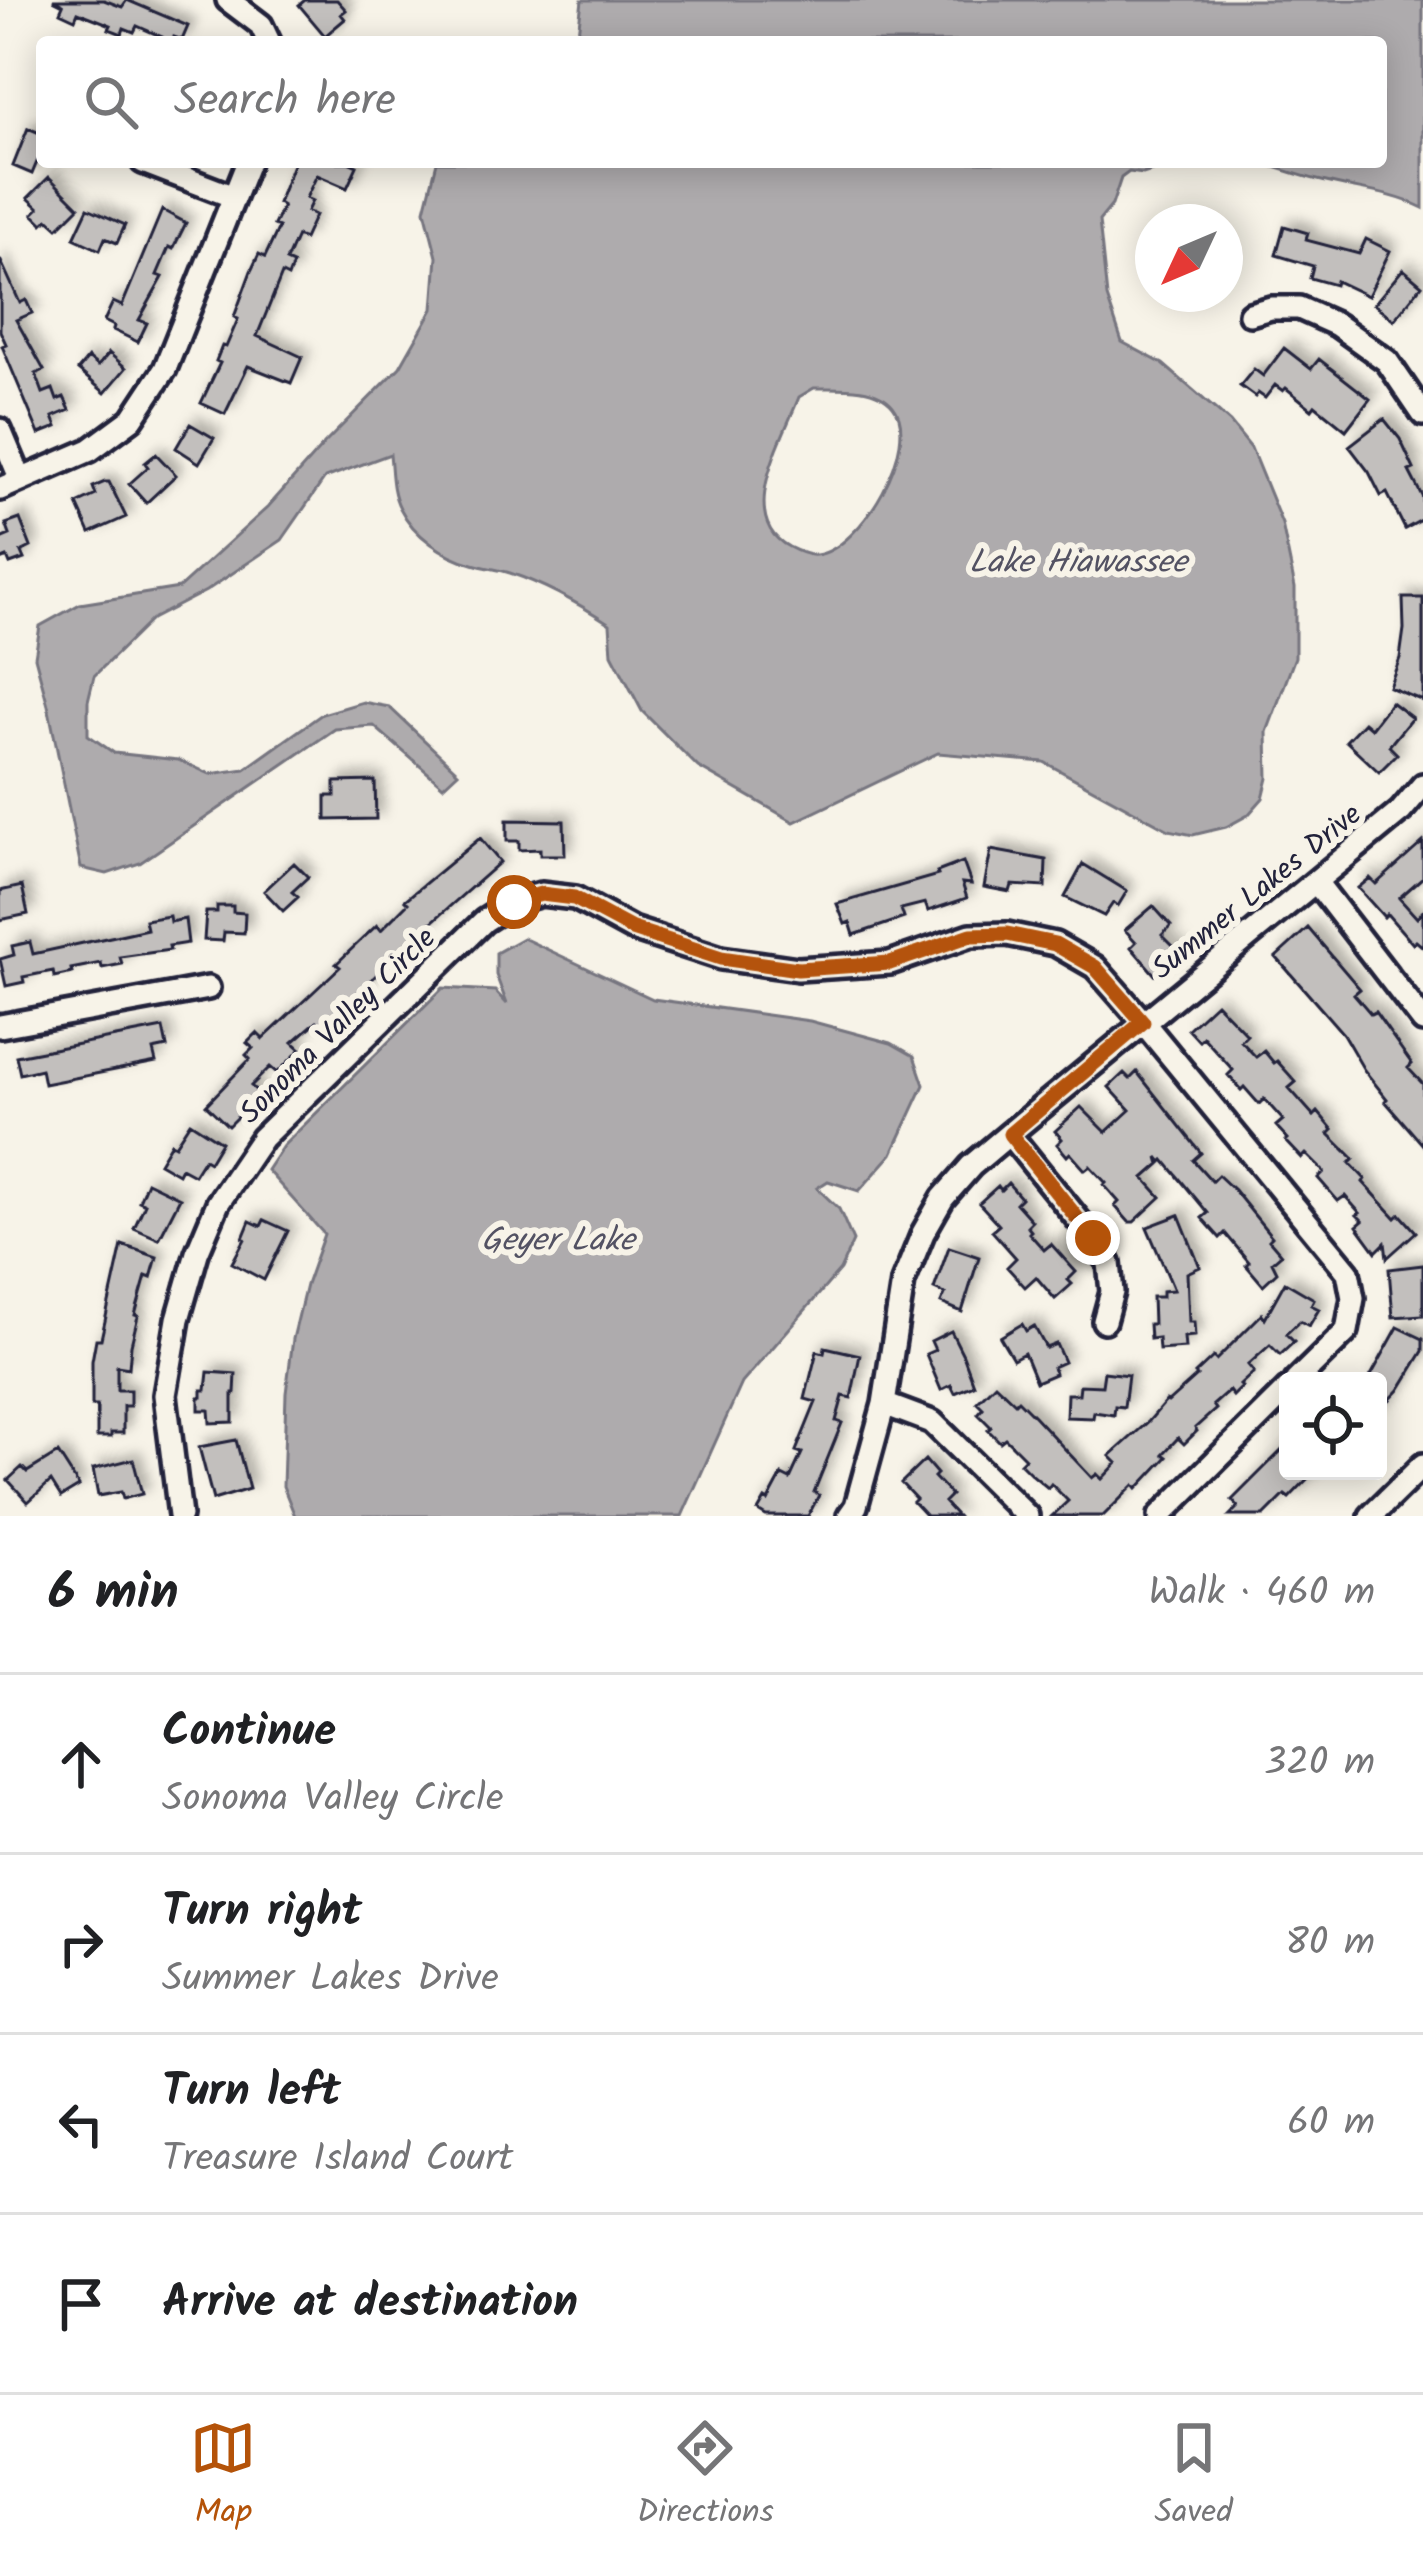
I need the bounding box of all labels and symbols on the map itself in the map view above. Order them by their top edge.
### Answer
north arrow [1135,204,1243,312]
water label: Lake Hiawassee [969,537,1190,590]
street label: Summer Lakes Drive [1142,792,1373,993]
route start [487,875,541,929]
street label: Sonoma Valley Circle [229,917,448,1136]
route end [1066,1211,1120,1265]
water label: Geyer Lake [481,1215,638,1268]

